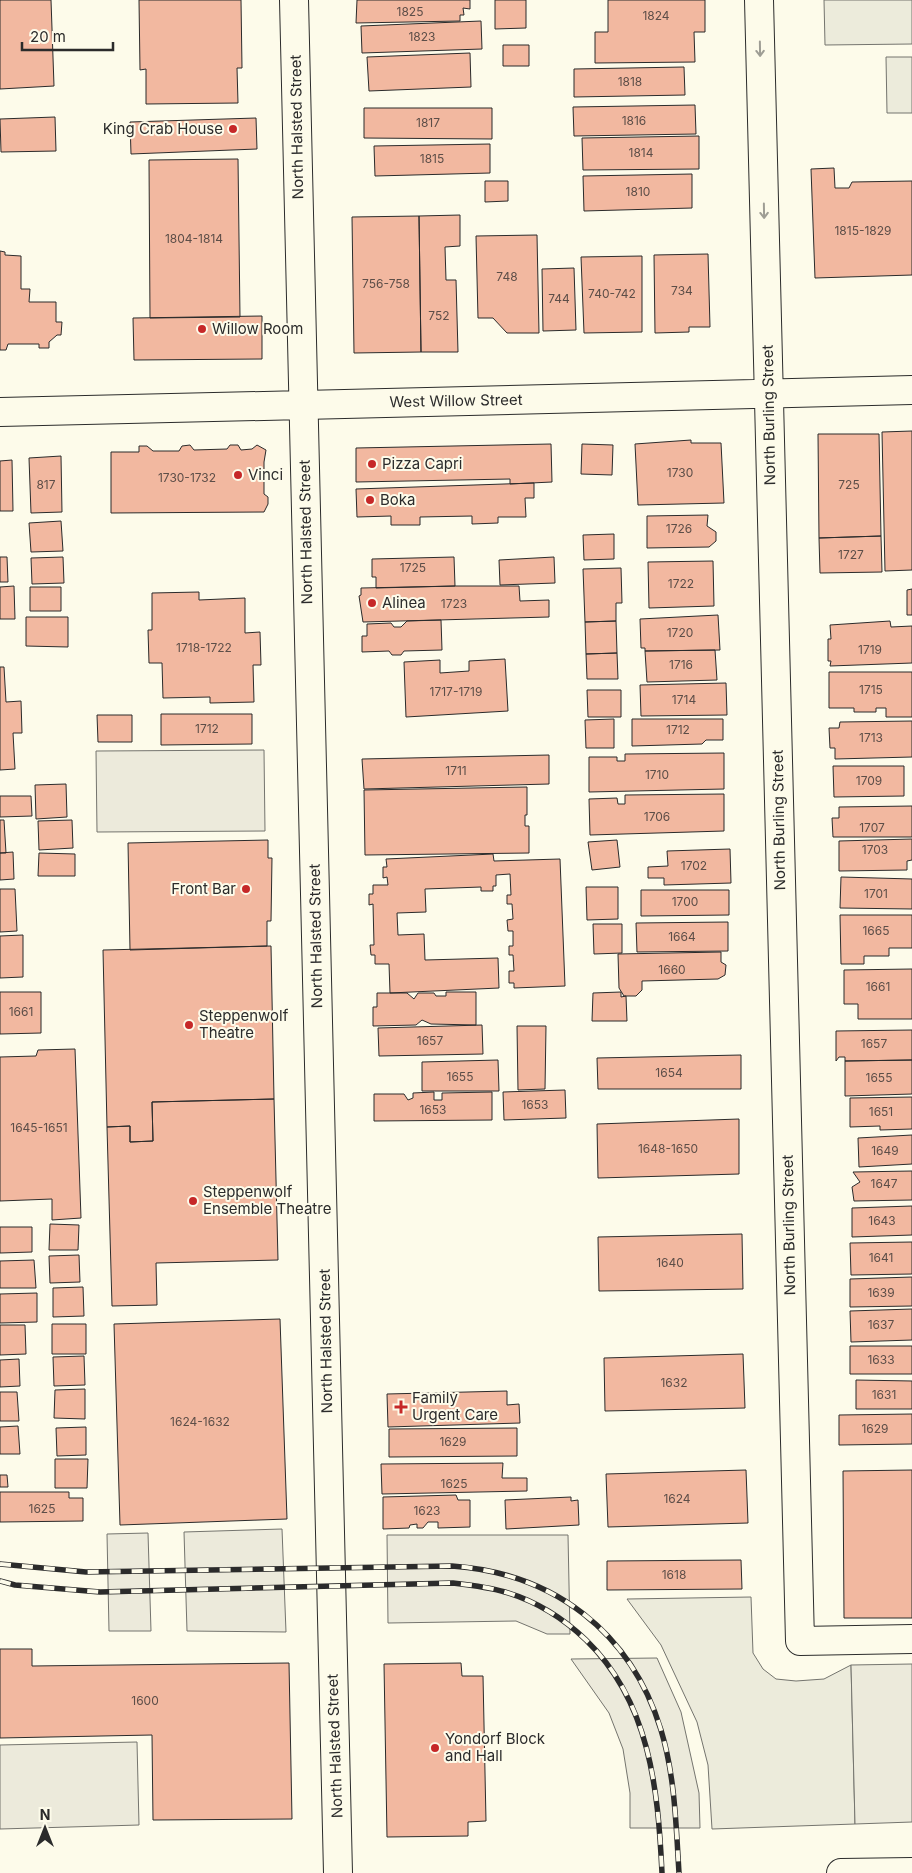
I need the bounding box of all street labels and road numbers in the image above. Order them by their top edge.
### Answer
street label: North Halsted Street [286,54,307,199]
street label: North Burling Street [758,344,779,485]
street label: West Willow Street [389,390,523,411]
street label: North Halsted Street [295,459,316,604]
street label: North Burling Street [768,749,789,890]
street label: North Halsted Street [305,863,326,1008]
street label: North Burling Street [778,1154,799,1295]
street label: North Halsted Street [315,1268,336,1413]
street label: North Halsted Street [322,1673,347,1819]

